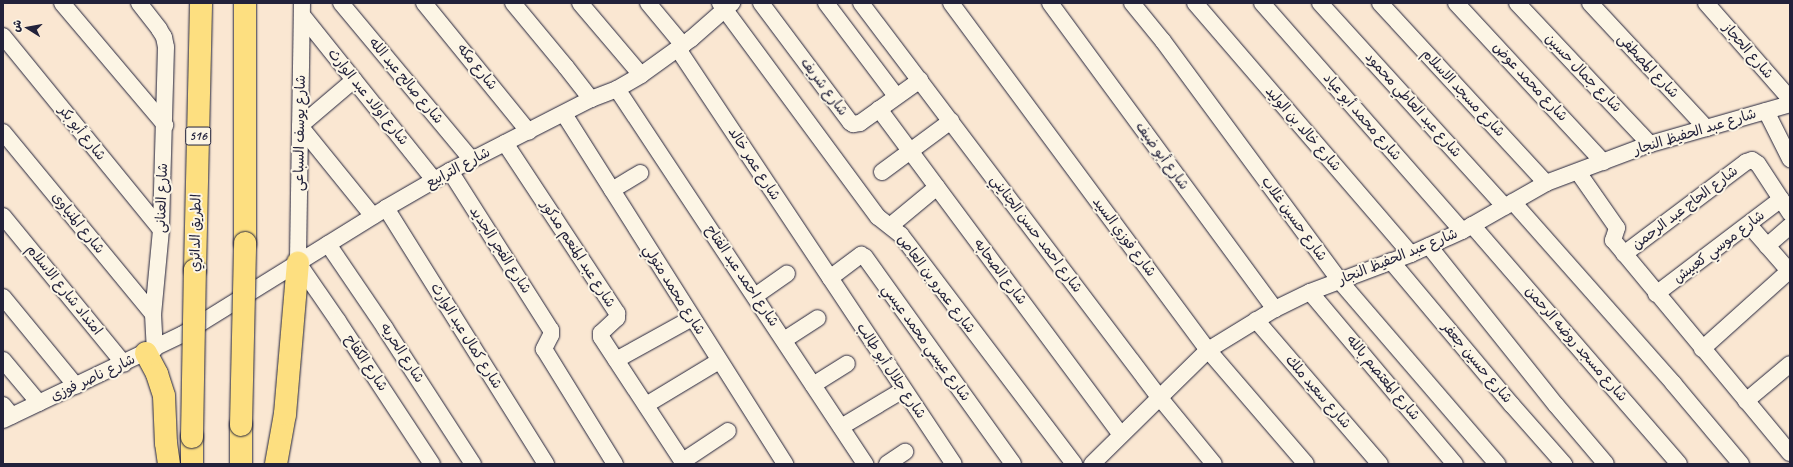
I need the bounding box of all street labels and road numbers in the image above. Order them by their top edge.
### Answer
street label: شارع الحجاز [1719,20,1777,82]
street label: شارع جمال حسين [1541,30,1625,116]
street label: شارع المصطفى [1614,30,1682,102]
street label: شارع صالح عبد الله [365,35,447,127]
street label: شارع محمد عوض [1489,39,1571,125]
street label: شارع مكه [453,41,501,93]
street label: شارع اولاد عبد الوارث [324,45,412,149]
street label: شارع مسجد الاسلام [1418,45,1508,141]
street label: شارع عبد العاطي محمود [1361,49,1465,161]
street label: شارع شريف [797,55,851,119]
street label: شارع محمد أبو عياد [1319,70,1405,164]
street label: شارع يوسف السباعى [291,75,309,191]
street label: شارع خالد بن الوليد [1262,83,1344,175]
street label: شارع أبو بكر [55,102,109,164]
street label: شارع عبد الحفيظ النجار [1632,105,1758,159]
street label: شارع أبو ضيف [1132,119,1192,193]
street label: شارع عمر خالد [724,124,784,204]
road number: 516 [185,125,211,147]
street label: شارع الترابيع [423,144,493,192]
street label: شارع العنانى [152,163,172,233]
street label: شارع الحاج عبد الرحمن [1629,163,1741,253]
street label: شارع احمد حسن الجنايني [986,172,1086,296]
street label: شارع حسين غلاب [1258,174,1330,264]
street label: شارع المنياوى [48,189,108,257]
street label: الطريق الدائري [187,194,205,272]
street label: شارع فوزي السيد [1089,194,1159,280]
street label: شارع عبد المنعم مدكور [537,197,619,311]
street label: شارع الفجر الجديد [466,203,534,297]
street label: شارع موسي كعبيش [1670,207,1768,287]
street label: شارع احمد عبد الفتاح [702,222,782,330]
street label: شارع عبد الحفيظ النجار [1336,225,1460,289]
street label: شارع عمرو بن العاص [893,231,979,337]
street label: شارع الصحابه [970,236,1030,308]
street label: امتداد شارع الاسلام [22,241,106,339]
street label: شارع محمد متولي [640,242,708,338]
street label: شارع كمال عبد الوارث [427,280,505,392]
street label: شارع عيسي محمد عيسي [878,281,974,405]
street label: شارع مسجد روضه الرحمن [1521,283,1631,405]
street label: شارع حسين جعفر [1438,319,1516,407]
street label: شارع الحريه [376,320,428,386]
street label: شارع جلال أبو طالب [853,320,929,422]
street label: شارع الكفاح [341,332,391,394]
street label: شارع المعتصم بالله [1343,332,1423,424]
street label: شارع ناصر فوزى [48,351,138,405]
street label: شارع سعيد ملك [1282,352,1354,432]

